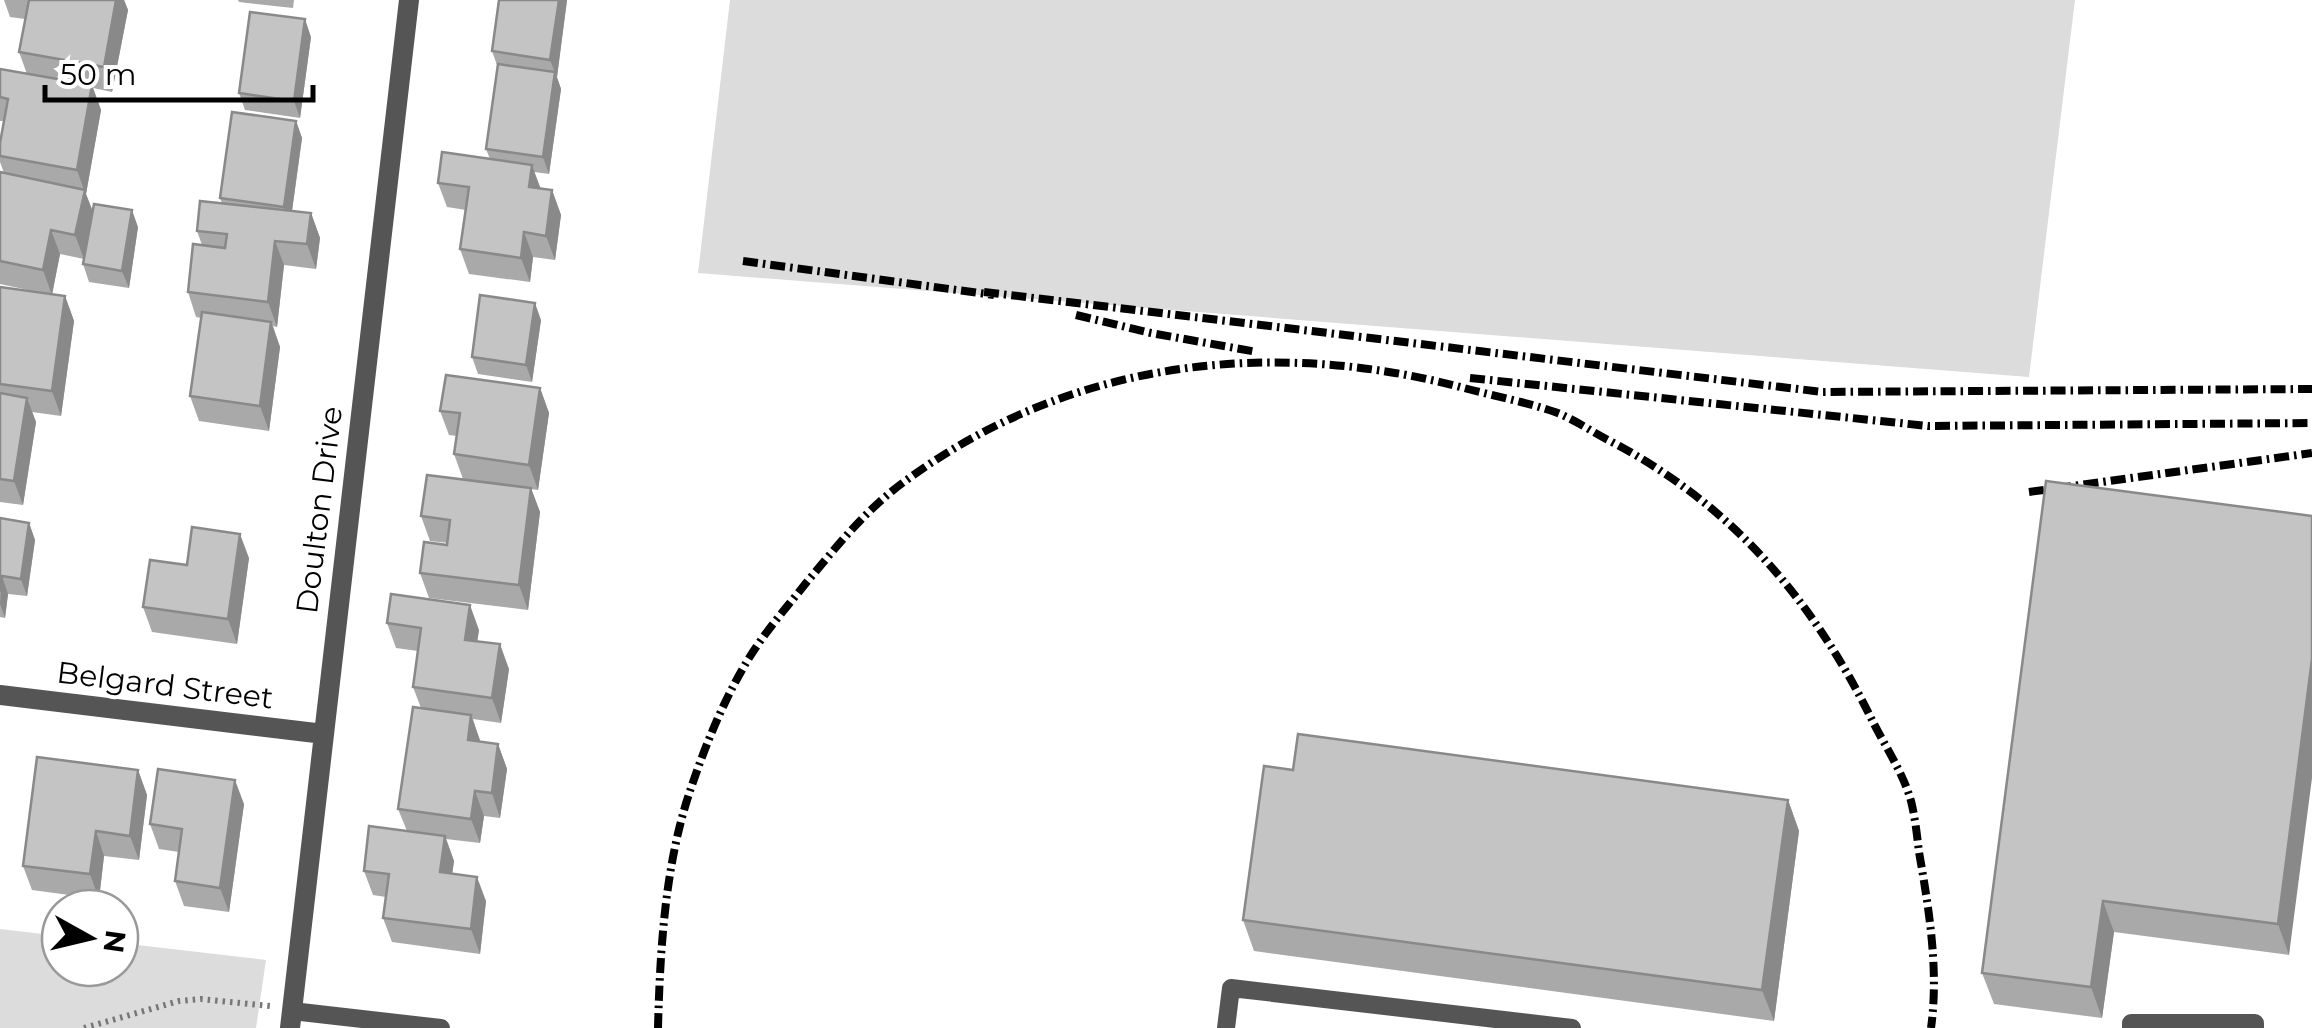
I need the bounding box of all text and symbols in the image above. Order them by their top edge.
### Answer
scale bar [45,40,312,102]
text: 50 m [60,56,137,93]
street label: Doulton Drive [288,404,350,616]
street label: Belgard Street [55,653,275,717]
north arrow [40,888,140,988]
text: N [96,928,133,955]

